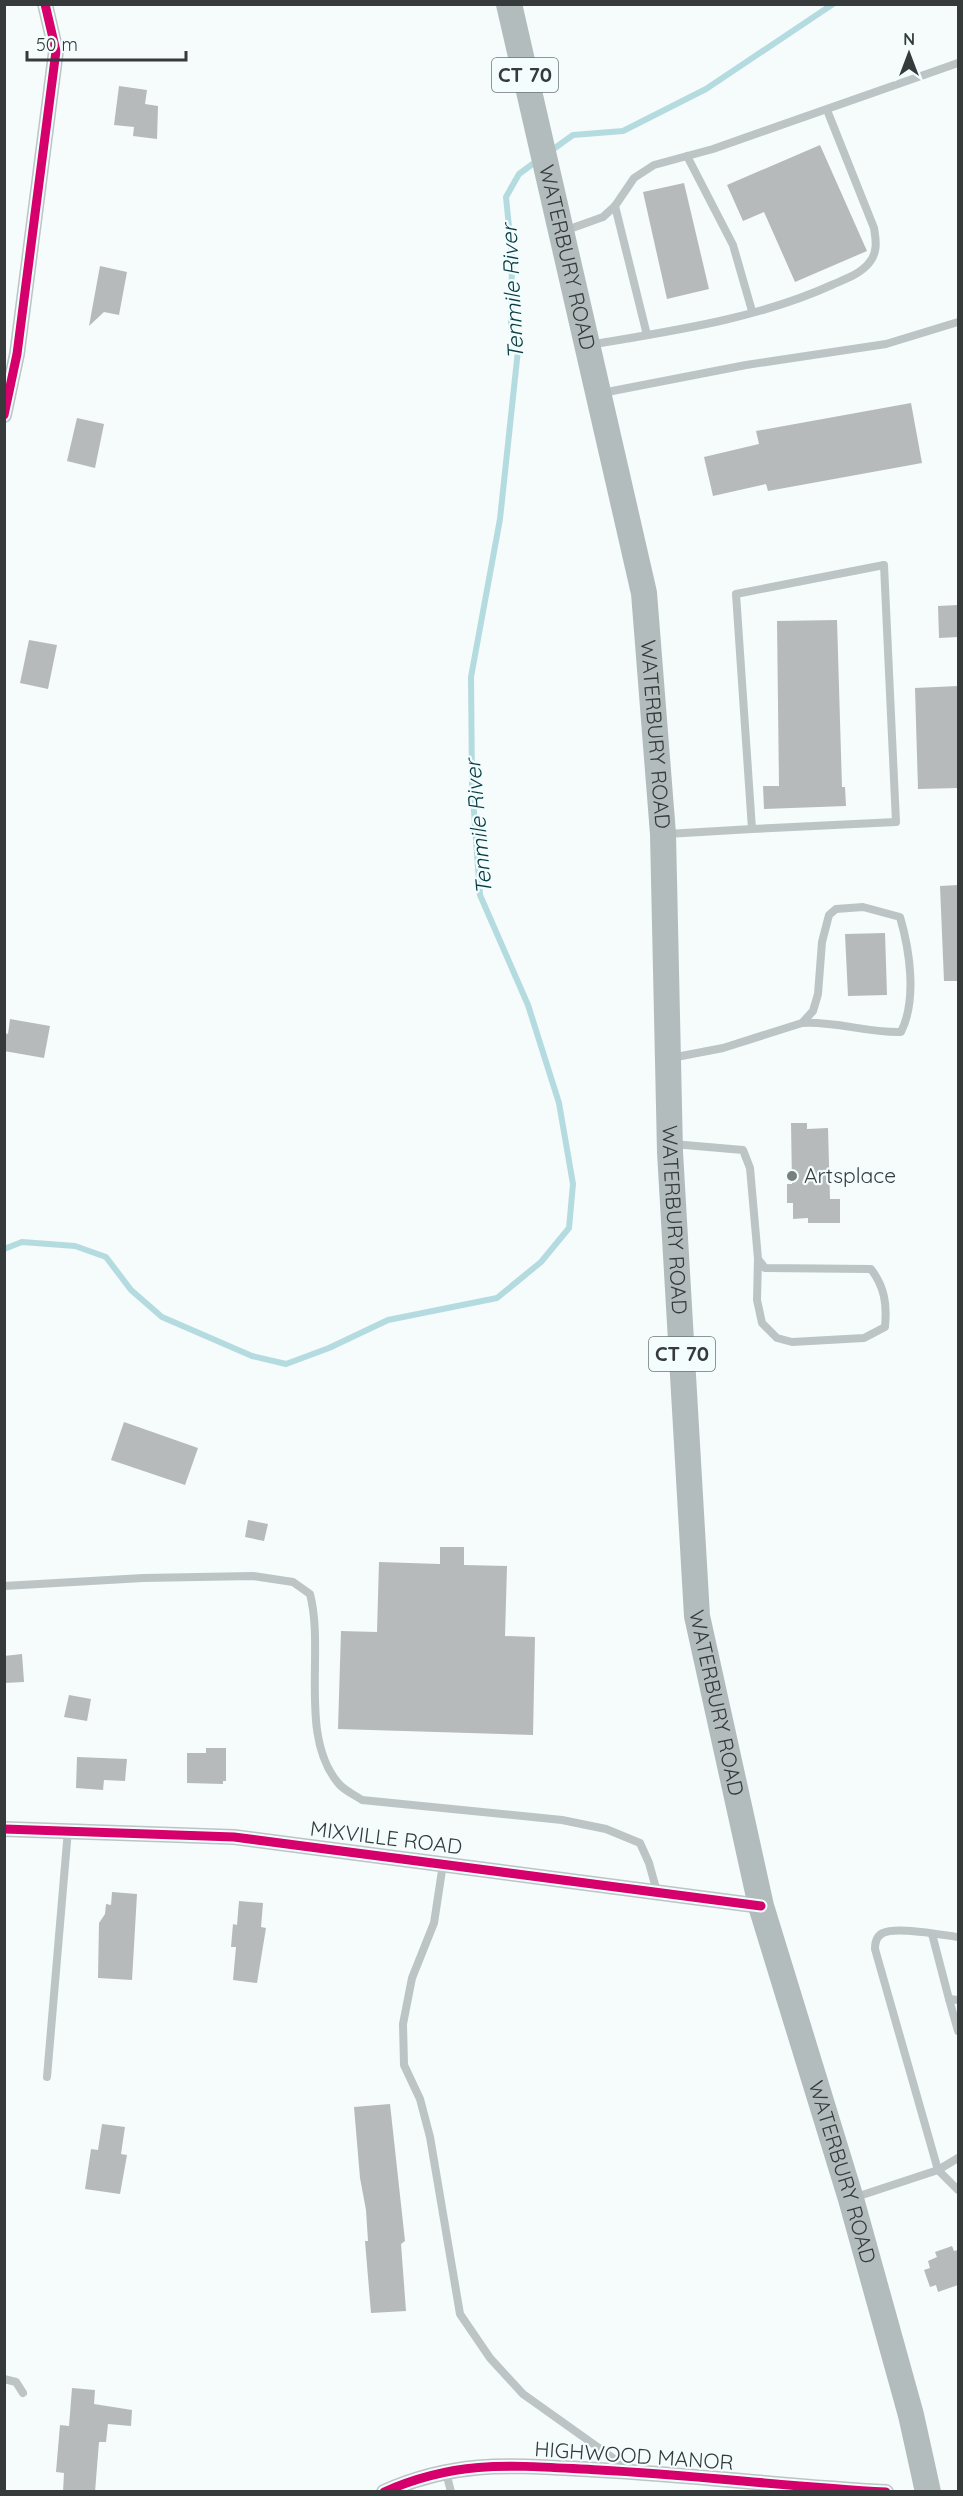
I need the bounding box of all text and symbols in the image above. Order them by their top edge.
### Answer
scale bar [27,24,186,62]
north arrow [879,24,939,84]
text: N [903,29,915,49]
text: 50 m [36,33,78,56]
road number: CT 70 [492,58,558,92]
street label: WATERBURY ROAD [534,162,602,352]
water label: Tenmile River [494,221,530,360]
street label: WATERBURY ROAD [636,639,677,830]
water label: Tenmile River [458,756,498,896]
street label: WATERBURY ROAD [657,1125,693,1315]
place label: Artsplace [804,1162,896,1188]
marker: Artsplace [785,1169,799,1183]
road number: CT 70 [649,1337,715,1371]
street label: WATERBURY ROAD [684,1608,750,1798]
street label: MIXVILLE ROAD [309,1815,464,1859]
street label: WATERBURY ROAD [803,2077,882,2266]
street label: HIGHWOOD MANOR [534,2435,735,2475]

